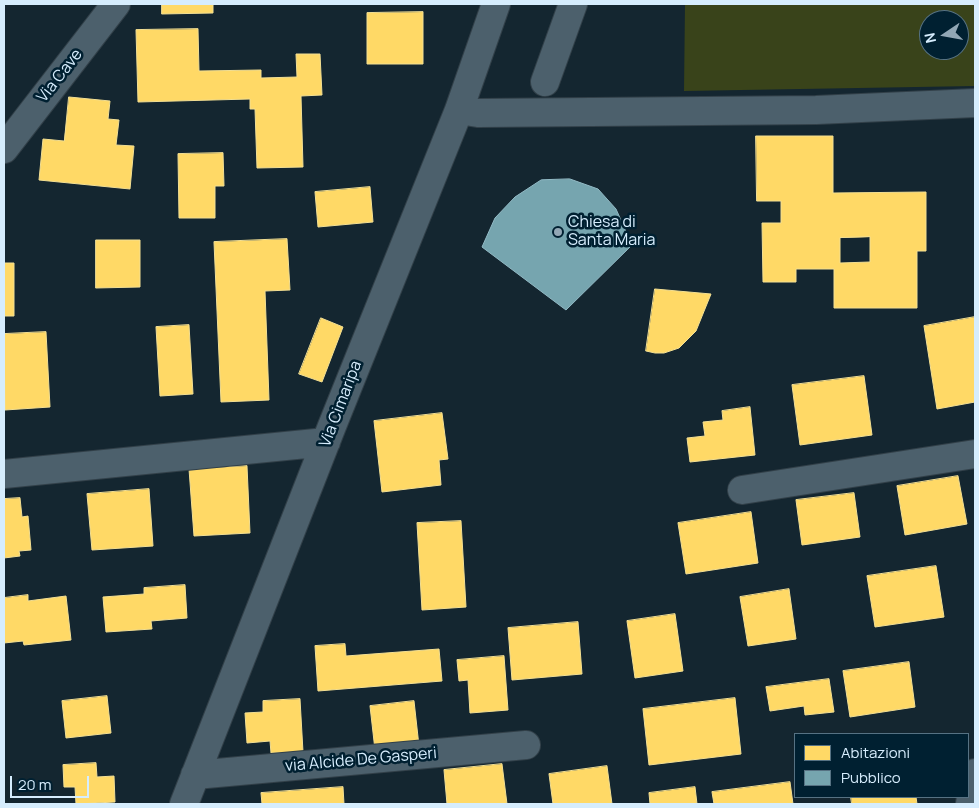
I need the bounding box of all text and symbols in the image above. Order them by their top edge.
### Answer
north arrow [919,10,969,60]
text: N [919,31,940,45]
street label: Via Cave [33,46,87,106]
place label: Chiesa di Santa Maria [568,213,655,251]
marker: Chiesa di Santa Maria [552,226,564,238]
street label: Via Cimaripa [316,358,366,450]
legend [794,733,969,798]
text: Abitazioni [841,742,910,763]
street label: via Alcide De Gasperi [284,744,438,776]
scale bar [12,766,91,798]
text: Pubblico [841,767,901,788]
text: 20 m [18,774,51,795]

